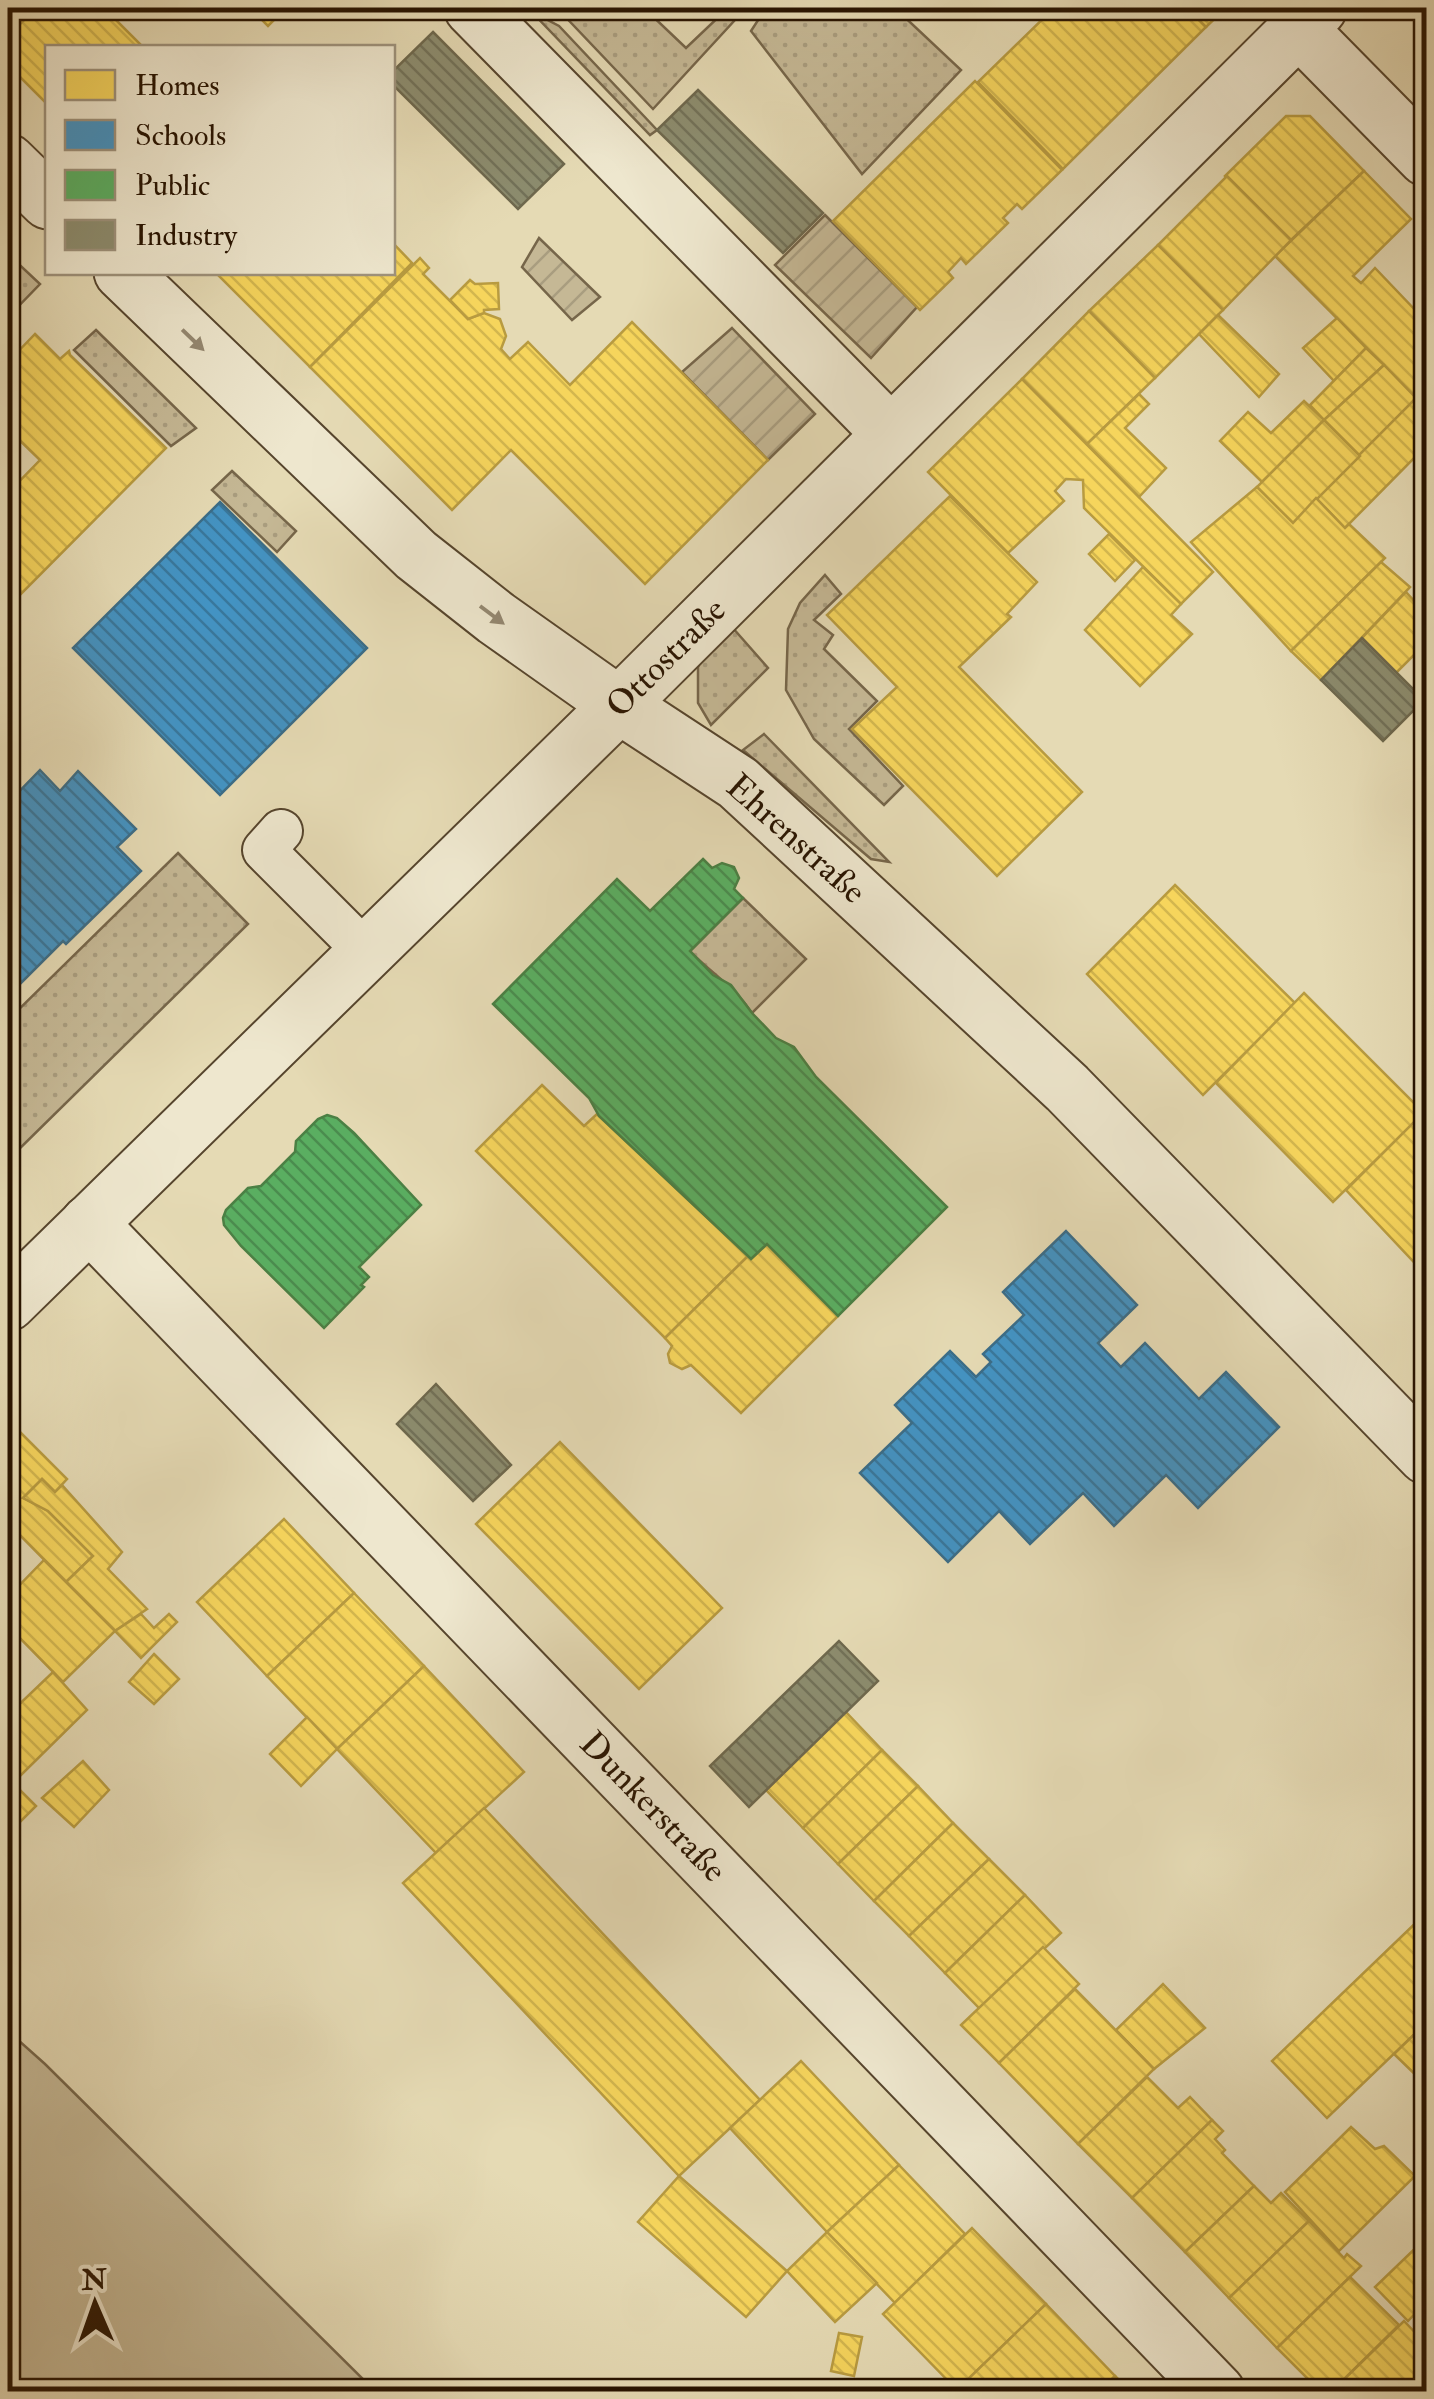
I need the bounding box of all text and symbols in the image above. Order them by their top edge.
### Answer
legend [45,45,395,275]
text: Homes [135,67,220,104]
text: Schools [135,117,226,154]
text: Public [135,167,210,204]
text: Industry [135,217,238,254]
one-way arrow [180,328,204,351]
street label: Ottostraße [597,589,735,727]
one-way arrow [479,604,505,624]
street label: Ehrenstraße [717,765,875,913]
street label: Dunkerstraße [570,1722,736,1892]
north arrow [45,2254,145,2354]
text: N [80,2263,108,2298]

